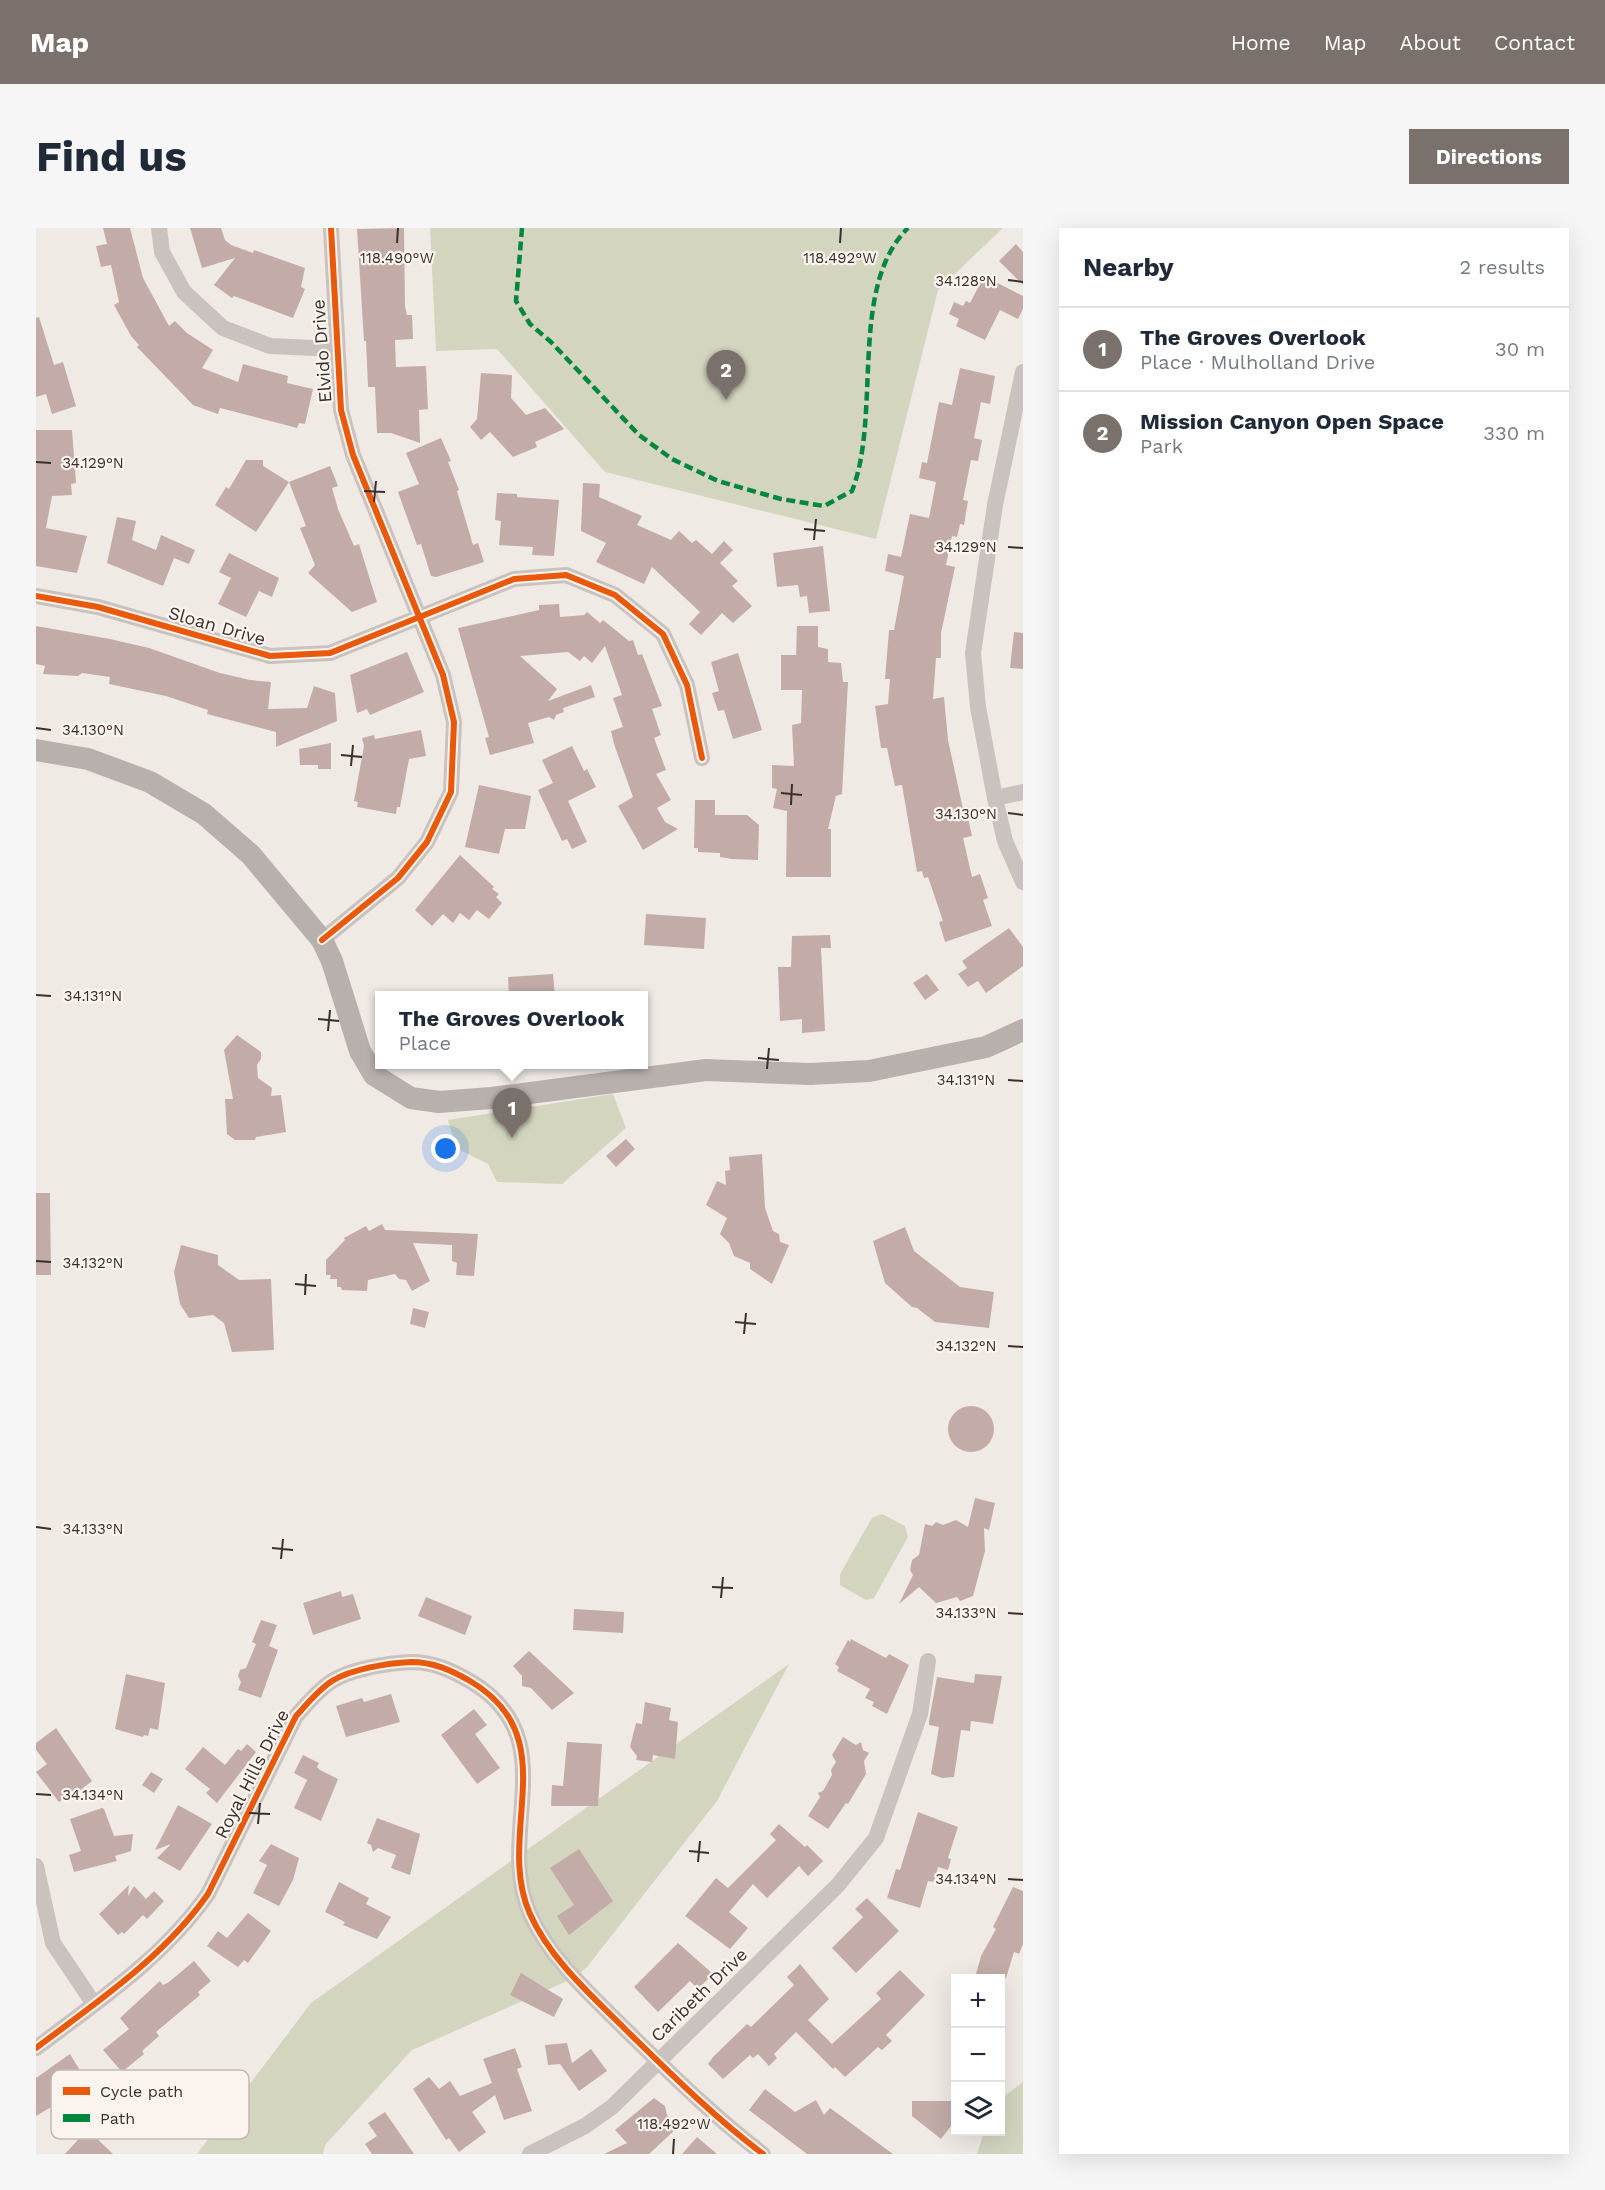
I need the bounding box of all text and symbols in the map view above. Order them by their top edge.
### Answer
text: Map [30,26,89,59]
text: Home [1231,30,1291,55]
text: Map [1324,30,1367,55]
text: About [1400,30,1461,55]
text: Contact [1494,30,1575,55]
button: Directions [1409,129,1569,184]
text: Find us [36,132,187,181]
text: 118.490°W [360,249,434,267]
text: 118.492°W [803,249,877,267]
text: Nearby [1083,252,1174,282]
text: 2 results [1460,255,1545,279]
text: 34.128°N [935,272,997,290]
street label: Elvido Drive [307,299,336,404]
text: The Groves Overlook [1140,325,1366,350]
text: 1 [1098,337,1107,361]
text: 30 m [1495,337,1545,361]
pin: 2 [706,350,746,400]
text: Place · Mulholland Drive [1140,350,1375,374]
text: Mission Canyon Open Space [1140,409,1444,434]
text: 2 [1097,421,1108,445]
text: 330 m [1483,421,1545,445]
text: Park [1140,434,1183,458]
text: 34.129°N [62,454,124,472]
text: 34.129°N [935,538,997,556]
street label: Sloan Drive [166,602,268,649]
text: 34.130°N [62,721,124,739]
text: 34.130°N [935,805,997,823]
text: 34.131°N [64,987,122,1005]
popup [375,991,648,1069]
text: The Groves Overlook [399,1006,624,1031]
text: Place [399,1031,451,1055]
text: 34.131°N [937,1071,995,1089]
pin: 1 [492,1088,532,1138]
your location [431,1134,460,1163]
text: 34.132°N [62,1254,124,1272]
text: 34.132°N [935,1337,997,1355]
text: 34.133°N [62,1520,124,1538]
text: 34.133°N [935,1604,997,1622]
street label: Royal Hills Drive [210,1706,293,1842]
text: 34.134°N [62,1786,124,1804]
text: 34.134°N [935,1870,997,1888]
street label: Caribeth Drive [646,1943,751,2046]
map controls [951,1974,1005,2136]
button: + [951,1974,1005,2028]
button: − [951,2028,1005,2082]
legend [51,2070,249,2139]
text: Cycle path [100,2082,183,2101]
button: layers [951,2082,1005,2136]
text: Path [100,2109,135,2128]
text: 118.492°W [637,2115,711,2133]

